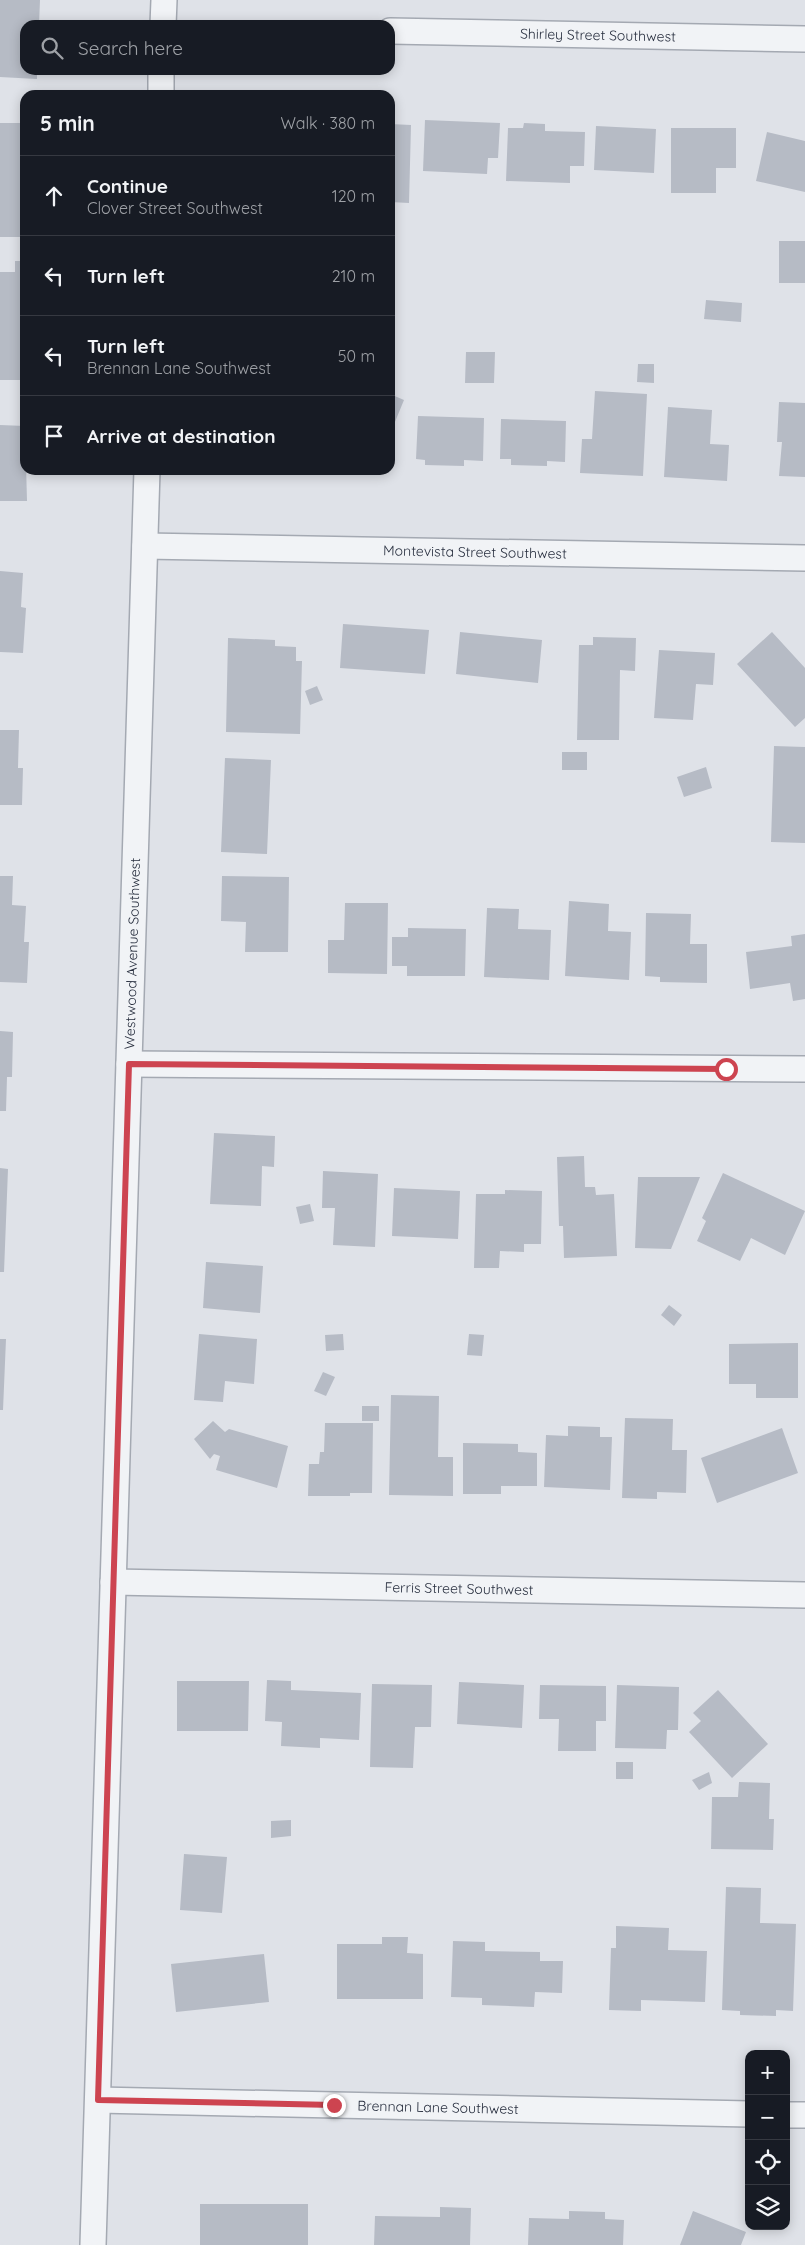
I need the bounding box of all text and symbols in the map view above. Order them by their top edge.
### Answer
search box [20,20,395,75]
street label: Shirley Street Southwest [520,25,676,46]
icon: search [38,34,66,62]
text: Search here [78,36,183,60]
text: 5 min [40,110,95,136]
text: Walk · 380 m [280,113,375,133]
text: Continue [87,174,168,198]
icon: ahead [40,182,68,210]
text: 120 m [332,186,375,206]
text: Clover Street Southwest [87,198,263,218]
icon: left [40,262,68,290]
text: Turn left [87,264,165,288]
text: 210 m [332,266,375,286]
text: Turn left [87,334,165,358]
icon: left [40,342,68,370]
text: 50 m [338,346,375,366]
text: Brennan Lane Southwest [87,358,271,378]
icon: arrive [40,422,68,450]
text: Arrive at destination [87,424,276,448]
street label: Montevista Street Southwest [383,541,567,563]
street label: Westwood Avenue Southwest [120,857,144,1050]
route start [715,1058,738,1081]
street label: Ferris Street Southwest [384,1578,534,1599]
map controls [745,2050,790,2230]
button: + [745,2050,790,2095]
route end [323,2094,346,2117]
button: − [745,2095,790,2140]
street label: Brennan Lane Southwest [357,2097,519,2118]
button: locate [745,2140,790,2185]
button: layers [745,2185,790,2230]

